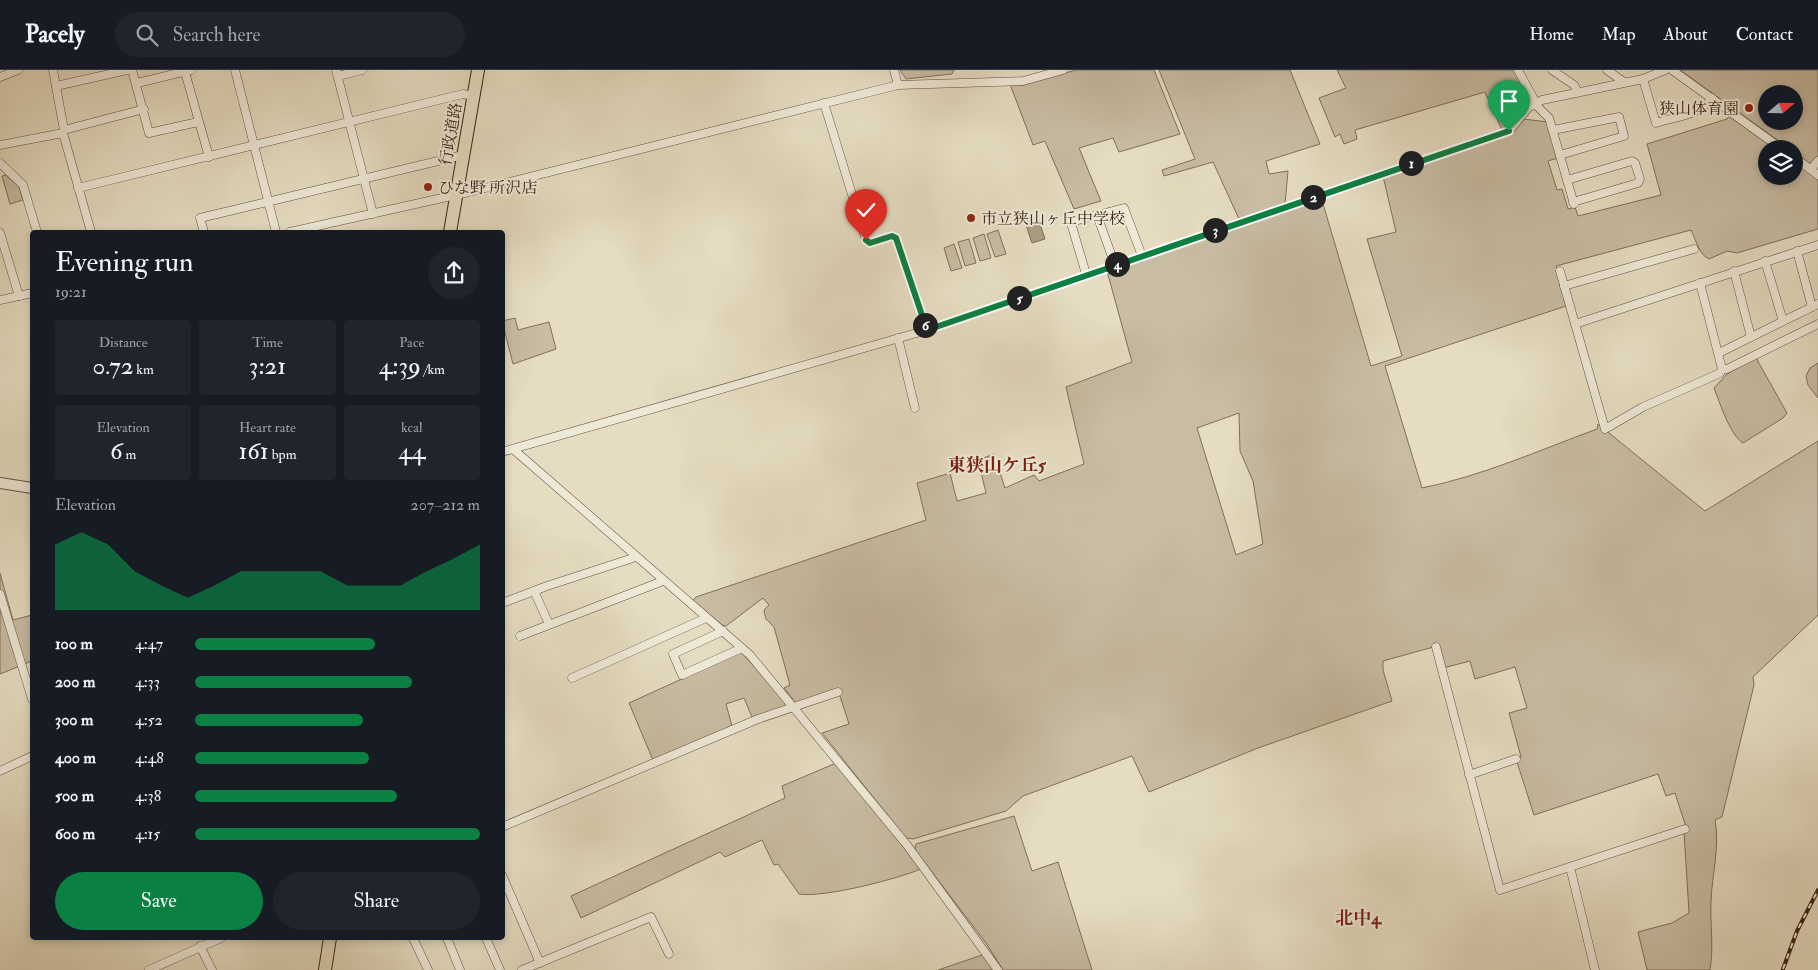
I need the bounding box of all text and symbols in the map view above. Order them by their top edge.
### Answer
search box [115,12,465,57]
text: Pacely [25,19,85,50]
icon: search [133,21,161,49]
text: Search here [173,23,261,47]
text: Home [1529,23,1574,46]
text: Map [1602,23,1636,46]
text: About [1664,23,1708,46]
text: Contact [1736,23,1793,46]
pin [1488,80,1530,131]
north arrow [1758,85,1802,130]
map controls [1758,85,1803,185]
icon: arrive [1495,87,1523,115]
place label: 狭山体育園 [1659,99,1739,119]
street label: 行政道路 [436,101,466,167]
marker: 狭山体育園 [1743,102,1755,114]
button: layers [1758,140,1803,185]
pin: 1 [1398,150,1424,176]
text: 1 [1409,155,1414,172]
place label: ひな野 所沢店 [438,178,537,198]
marker: ひな野 所沢店 [422,181,434,193]
pin: 2 [1300,184,1326,210]
pin [845,189,887,240]
text: 2 [1310,189,1317,206]
icon: check [852,196,880,224]
place label: 市立狭山ヶ丘中学校 [981,209,1125,229]
marker: 市立狭山ヶ丘中学校 [965,212,977,224]
pin: 3 [1202,218,1228,242]
text: 3 [1213,222,1218,239]
text: Evening run [55,245,193,280]
button: share [428,247,480,299]
pin: 4 [1104,252,1130,276]
text: 4 [1114,256,1121,273]
text: 19:21 [55,282,87,302]
pin: 5 [1006,286,1032,310]
text: 5 [1016,290,1023,307]
pin: 6 [912,312,938,338]
text: 6 [922,317,929,334]
text: Distance [99,334,148,351]
text: Time [252,334,283,351]
text: Pace [399,334,424,351]
text: 0.72 [93,351,133,382]
text: 3:21 [249,351,286,382]
text: 4:39 [379,351,421,382]
text: km [133,361,154,378]
text: /km [421,361,445,378]
text: Elevation [96,419,150,436]
text: Heart rate [239,419,296,436]
text: kcal [401,419,423,436]
text: 6 [110,436,123,467]
text: 161 [238,436,269,467]
text: 44 [398,436,425,467]
text: m [123,446,136,463]
text: bpm [269,446,297,463]
district label: 東狭山ケ丘5 [948,454,1047,477]
text: Elevation [55,495,116,515]
text: 207–212 m [411,495,480,515]
text: 100 m [55,634,93,654]
text: 4:47 [135,634,163,654]
text: 200 m [55,672,95,692]
text: 4:33 [135,672,160,692]
text: 300 m [55,710,93,730]
text: 4:52 [135,710,163,730]
text: 400 m [55,748,96,768]
text: 4:48 [135,748,164,768]
text: 500 m [55,786,94,806]
text: 4:38 [135,786,161,806]
text: 600 m [55,824,95,844]
text: 4:15 [135,824,160,844]
button: Save [55,872,263,930]
button: Share [273,872,480,930]
district label: 北中4 [1335,907,1382,930]

